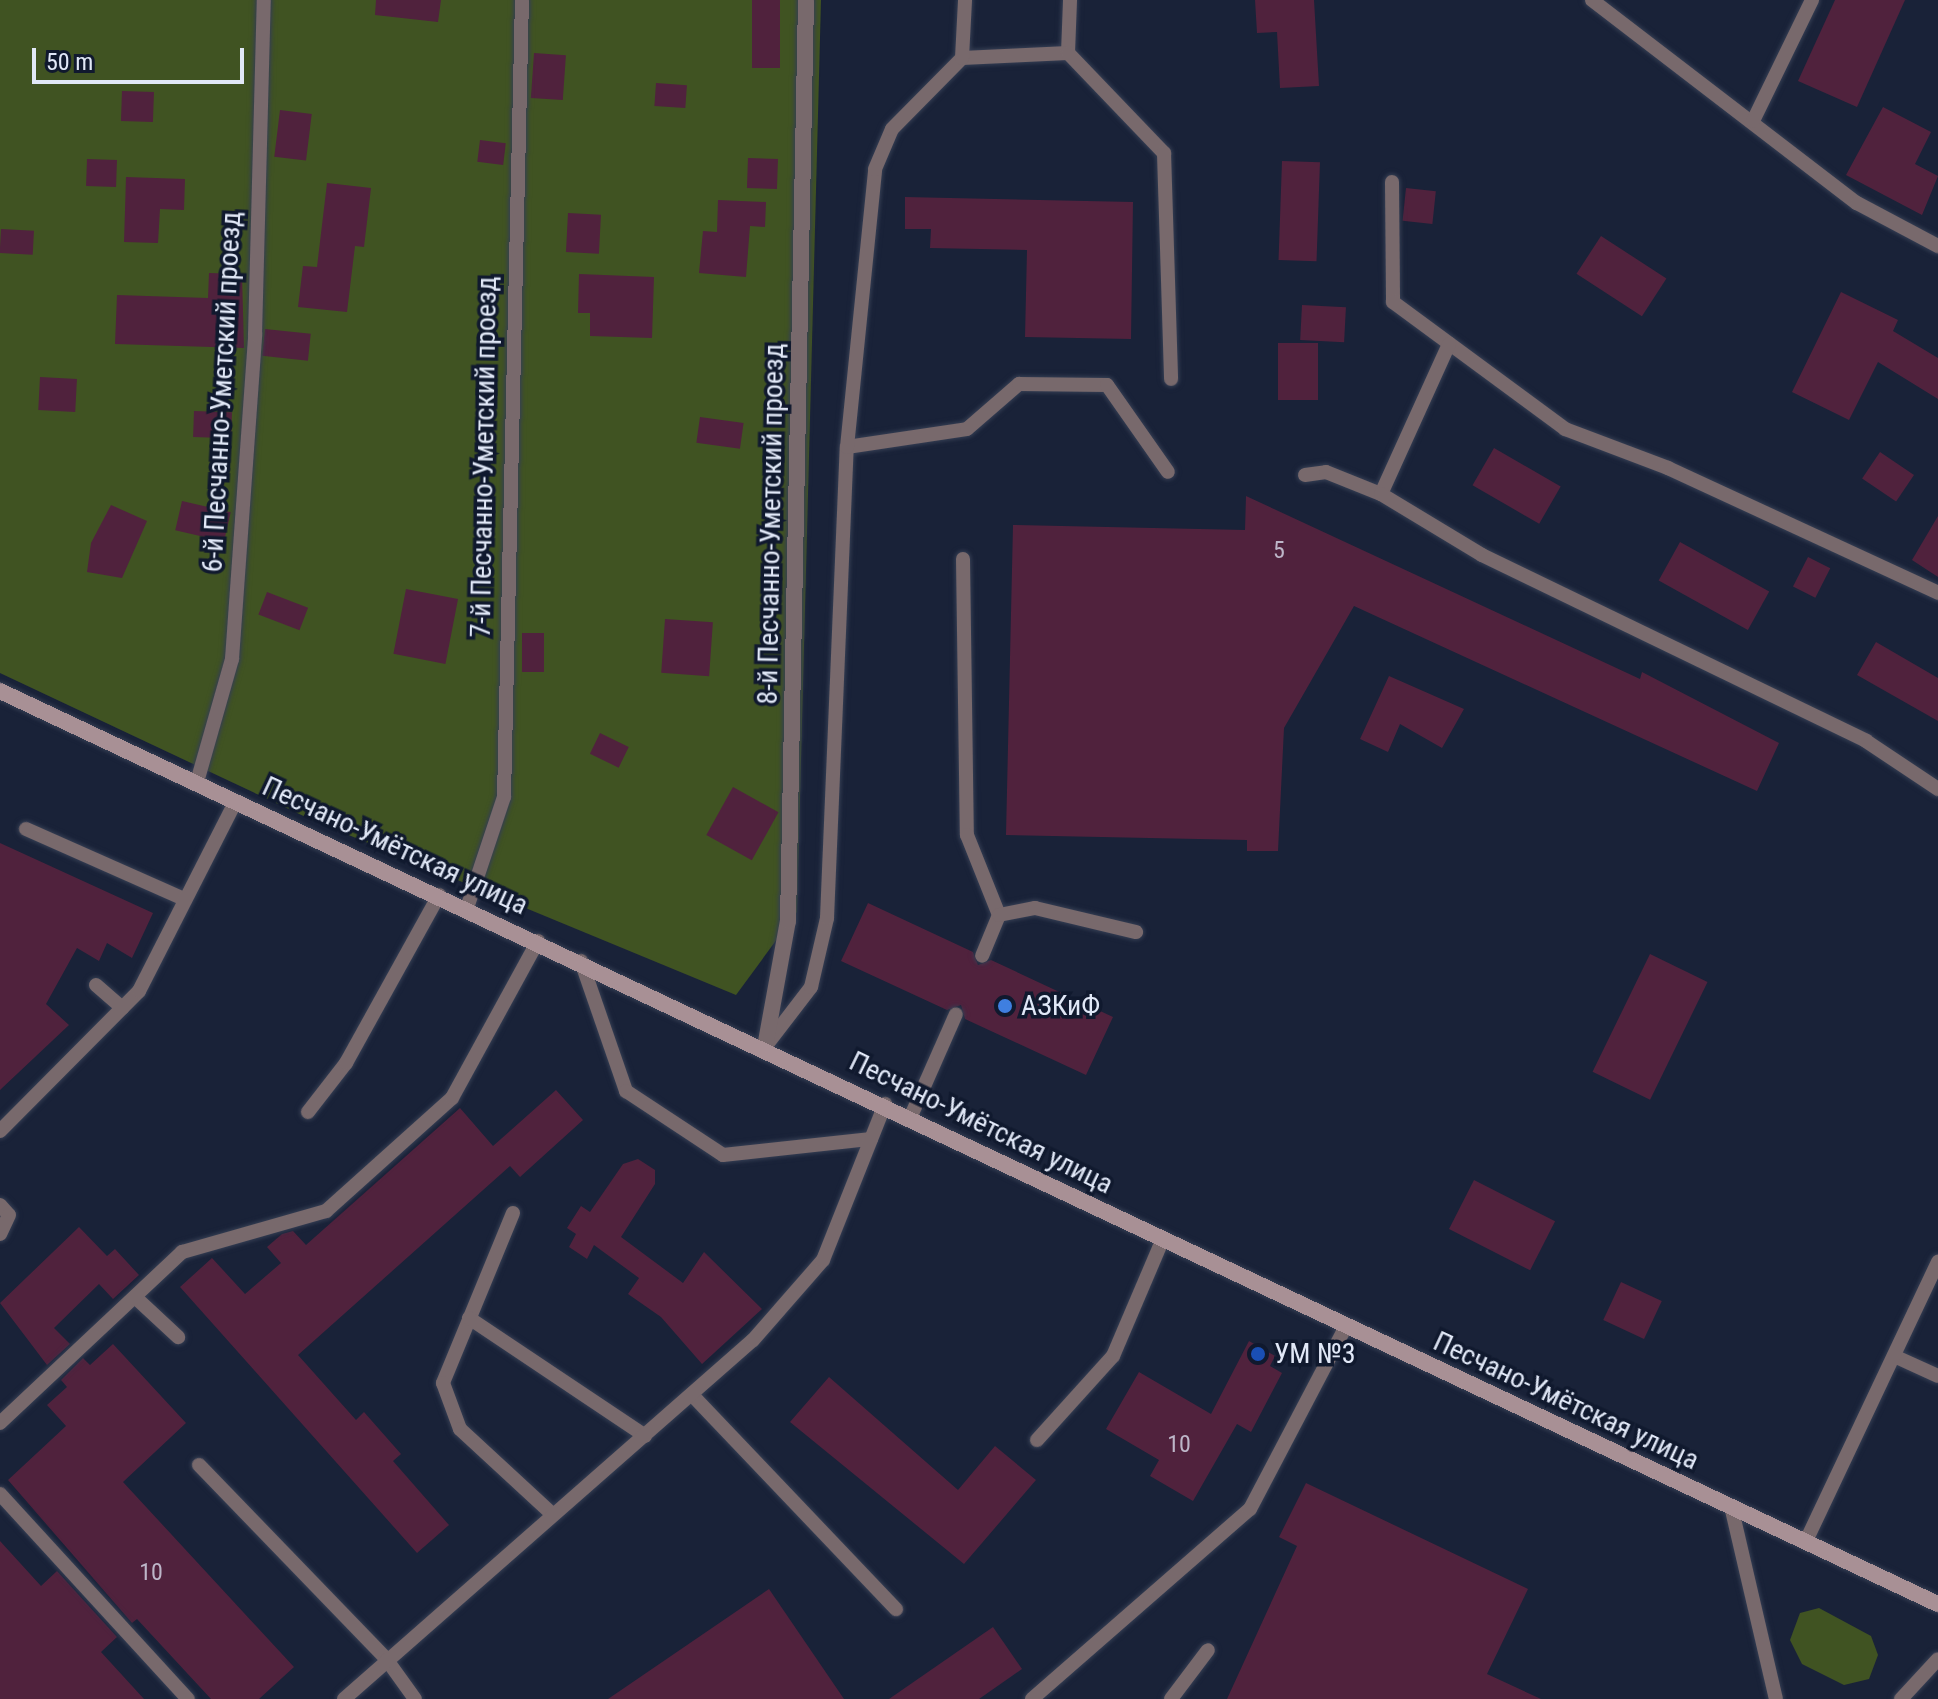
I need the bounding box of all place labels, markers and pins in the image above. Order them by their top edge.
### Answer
place label: АЗКиФ [1021,989,1100,1023]
marker: АЗКиФ [996,997,1014,1015]
place label: УМ №3 [1274,1337,1356,1371]
marker: УМ №3 [1249,1345,1267,1363]

